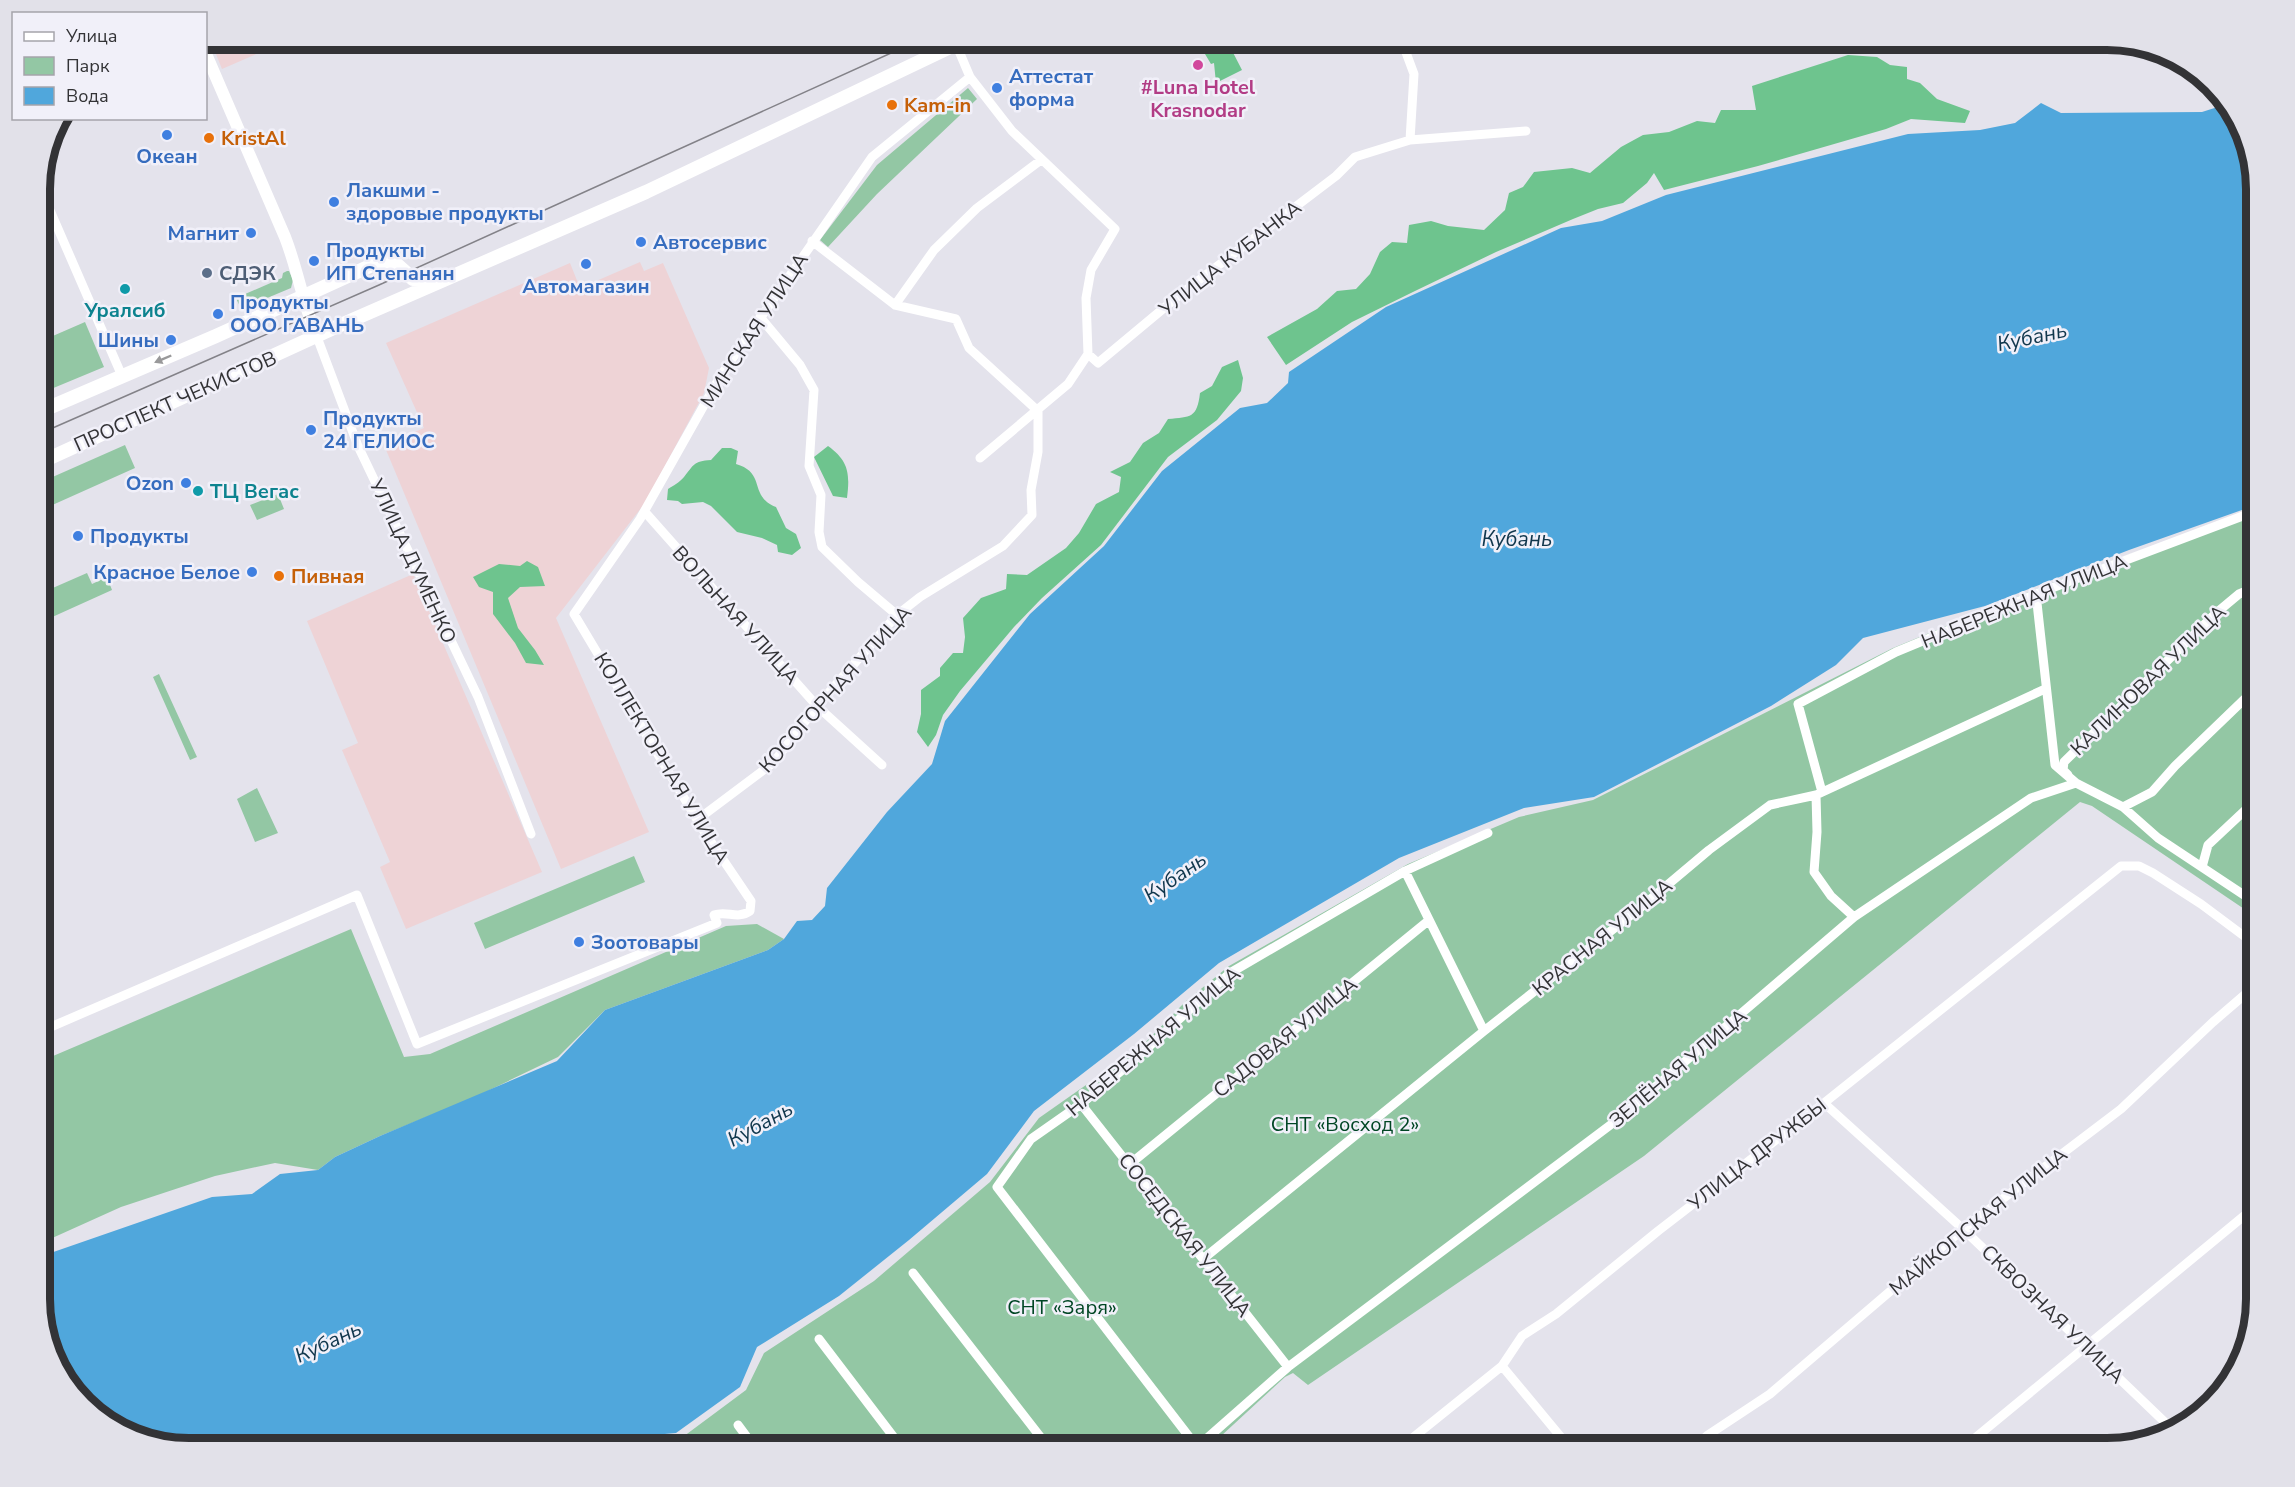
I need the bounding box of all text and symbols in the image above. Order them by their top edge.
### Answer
legend [12,12,207,120]
text: Улица [65,24,117,48]
text: Парк [66,54,110,78]
marker: #Luna Hotel Krasnodar [1191,58,1205,72]
place label: Аттестат форма [1009,63,1094,113]
place label: #Luna Hotel Krasnodar [1141,74,1256,124]
marker: Аттестат форма [990,81,1004,95]
text: Вода [66,84,109,108]
place label: Kam-in [904,92,971,119]
marker: Kam-in [885,98,899,112]
place label: KristAl [221,125,286,152]
marker: Океан [160,128,174,142]
marker: KristAl [202,131,216,145]
place label: Океан [136,143,198,170]
place label: Лакшми - здоровые продукты [346,177,544,227]
street label: УЛИЦА КУБАНКА [1153,194,1307,323]
marker: Лакшми - здоровые продукты [327,195,341,209]
place label: Магнит [168,220,240,247]
marker: Магнит [244,226,258,240]
place label: Автосервис [653,229,767,256]
marker: Автосервис [634,235,648,249]
place label: Продукты ИП Степанян [326,237,455,287]
street label: МИНСКАЯ УЛИЦА [694,247,815,413]
marker: Продукты ИП Степанян [307,254,321,268]
marker: Автомагазин [579,257,593,271]
place label: СДЭК [219,260,276,287]
marker: СДЭК [200,266,214,280]
place label: Автомагазин [522,273,650,300]
marker: Уралсиб [118,282,132,296]
place label: Продукты ООО ГАВАНЬ [230,289,364,339]
place label: Уралсиб [83,297,166,324]
marker: Продукты ООО ГАВАНЬ [211,307,225,321]
water label: Кубань [1994,316,2070,358]
place label: Шины [98,327,159,354]
marker: Шины [164,333,178,347]
street label: ПРОСПЕКТ ЧЕКИСТОВ [70,345,281,458]
one-way arrow [153,354,171,364]
place label: Продукты 24 ГЕЛИОС [323,405,435,455]
marker: Продукты 24 ГЕЛИОС [304,423,318,437]
place label: Ozon [126,470,174,497]
street label: УЛИЦА ДУМЕНКО [362,474,462,648]
marker: Ozon [179,476,193,490]
place label: ТЦ Вегас [210,478,299,505]
marker: ТЦ Вегас [191,484,205,498]
place label: Продукты [90,523,189,550]
water label: Кубань [1482,525,1552,553]
marker: Продукты [71,529,85,543]
street label: ВОЛЬНАЯ УЛИЦА [666,540,806,691]
street label: НАБЕРЕЖНАЯ УЛИЦА [1917,548,2131,655]
place label: Красное Белое [93,559,240,586]
place label: Пивная [291,563,364,590]
marker: Красное Белое [245,565,259,579]
marker: Пивная [272,569,286,583]
street label: КАЛИНОВАЯ УЛИЦА [2065,599,2232,762]
street label: КОСОГОРНАЯ УЛИЦА [753,600,918,779]
street label: КОЛЛЕКТОРНАЯ УЛИЦА [588,647,736,870]
water label: Кубань [1138,845,1212,909]
street label: КРАСНАЯ УЛИЦА [1527,872,1678,1002]
place label: Зоотовары [591,929,699,956]
marker: Зоотовары [572,935,586,949]
street label: НАБЕРЕЖНАЯ УЛИЦА [1061,960,1246,1122]
street label: САДОВАЯ УЛИЦА [1208,971,1363,1104]
street label: ЗЕЛЁНАЯ УЛИЦА [1604,1002,1753,1134]
street label: УЛИЦА ДРУЖБЫ [1682,1092,1832,1218]
water label: Кубань [722,1095,798,1153]
park label: СНТ «Восход 2» [1271,1111,1419,1138]
street label: МАЙКОПСКАЯ УЛИЦА [1884,1141,2073,1302]
street label: СОСЕДСКАЯ УЛИЦА [1112,1148,1257,1323]
street label: СКВОЗНАЯ УЛИЦА [1975,1239,2130,1390]
park label: СНТ «Заря» [1007,1294,1117,1321]
water label: Кубань [290,1314,366,1370]

